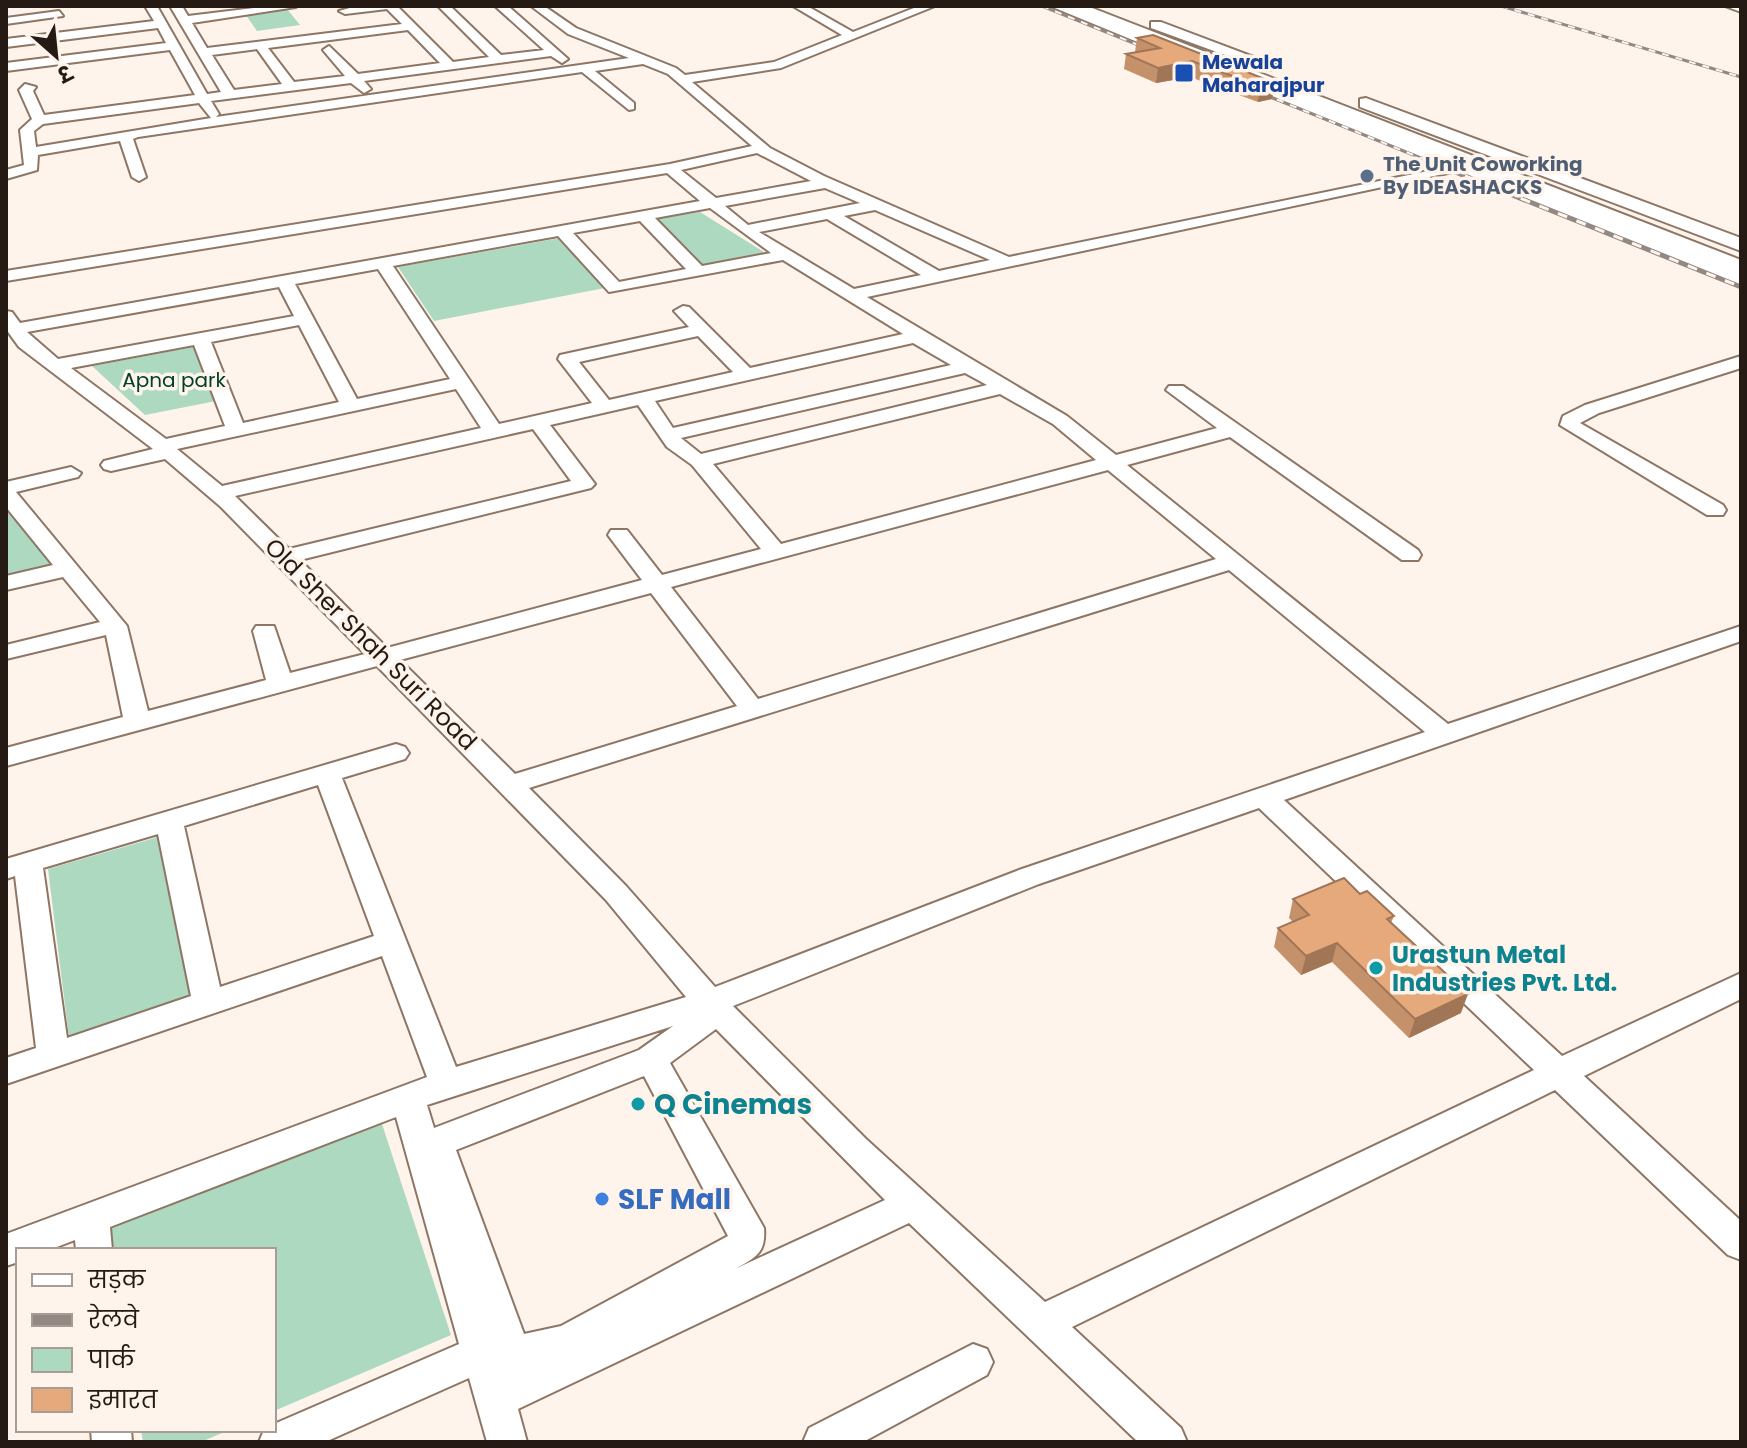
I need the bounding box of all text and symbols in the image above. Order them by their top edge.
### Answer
north arrow [16,16,96,96]
place label: Mewala Maharajpur [1202,48,1325,99]
text: उ [52,56,78,90]
marker: Mewala Maharajpur [1173,62,1195,84]
place label: The Unit Coworking By IDEASHACKS [1383,150,1583,201]
marker: The Unit Coworking By IDEASHACKS [1358,167,1376,185]
park label: Apna park [122,366,226,394]
street label: Old Sher Shah Suri Road [258,531,484,757]
place label: Urastun Metal Industries Pvt. Ltd. [1392,938,1617,999]
marker: Urastun Metal Industries Pvt. Ltd. [1367,959,1385,977]
place label: Q Cinemas [654,1085,812,1124]
marker: Q Cinemas [629,1095,647,1113]
place label: SLF Mall [618,1180,731,1219]
marker: SLF Mall [593,1190,611,1208]
legend [16,1248,276,1432]
text: सड़क [87,1263,146,1296]
text: रेलवे [87,1303,140,1336]
text: पार्क [87,1343,136,1376]
text: इमारत [87,1383,159,1416]

